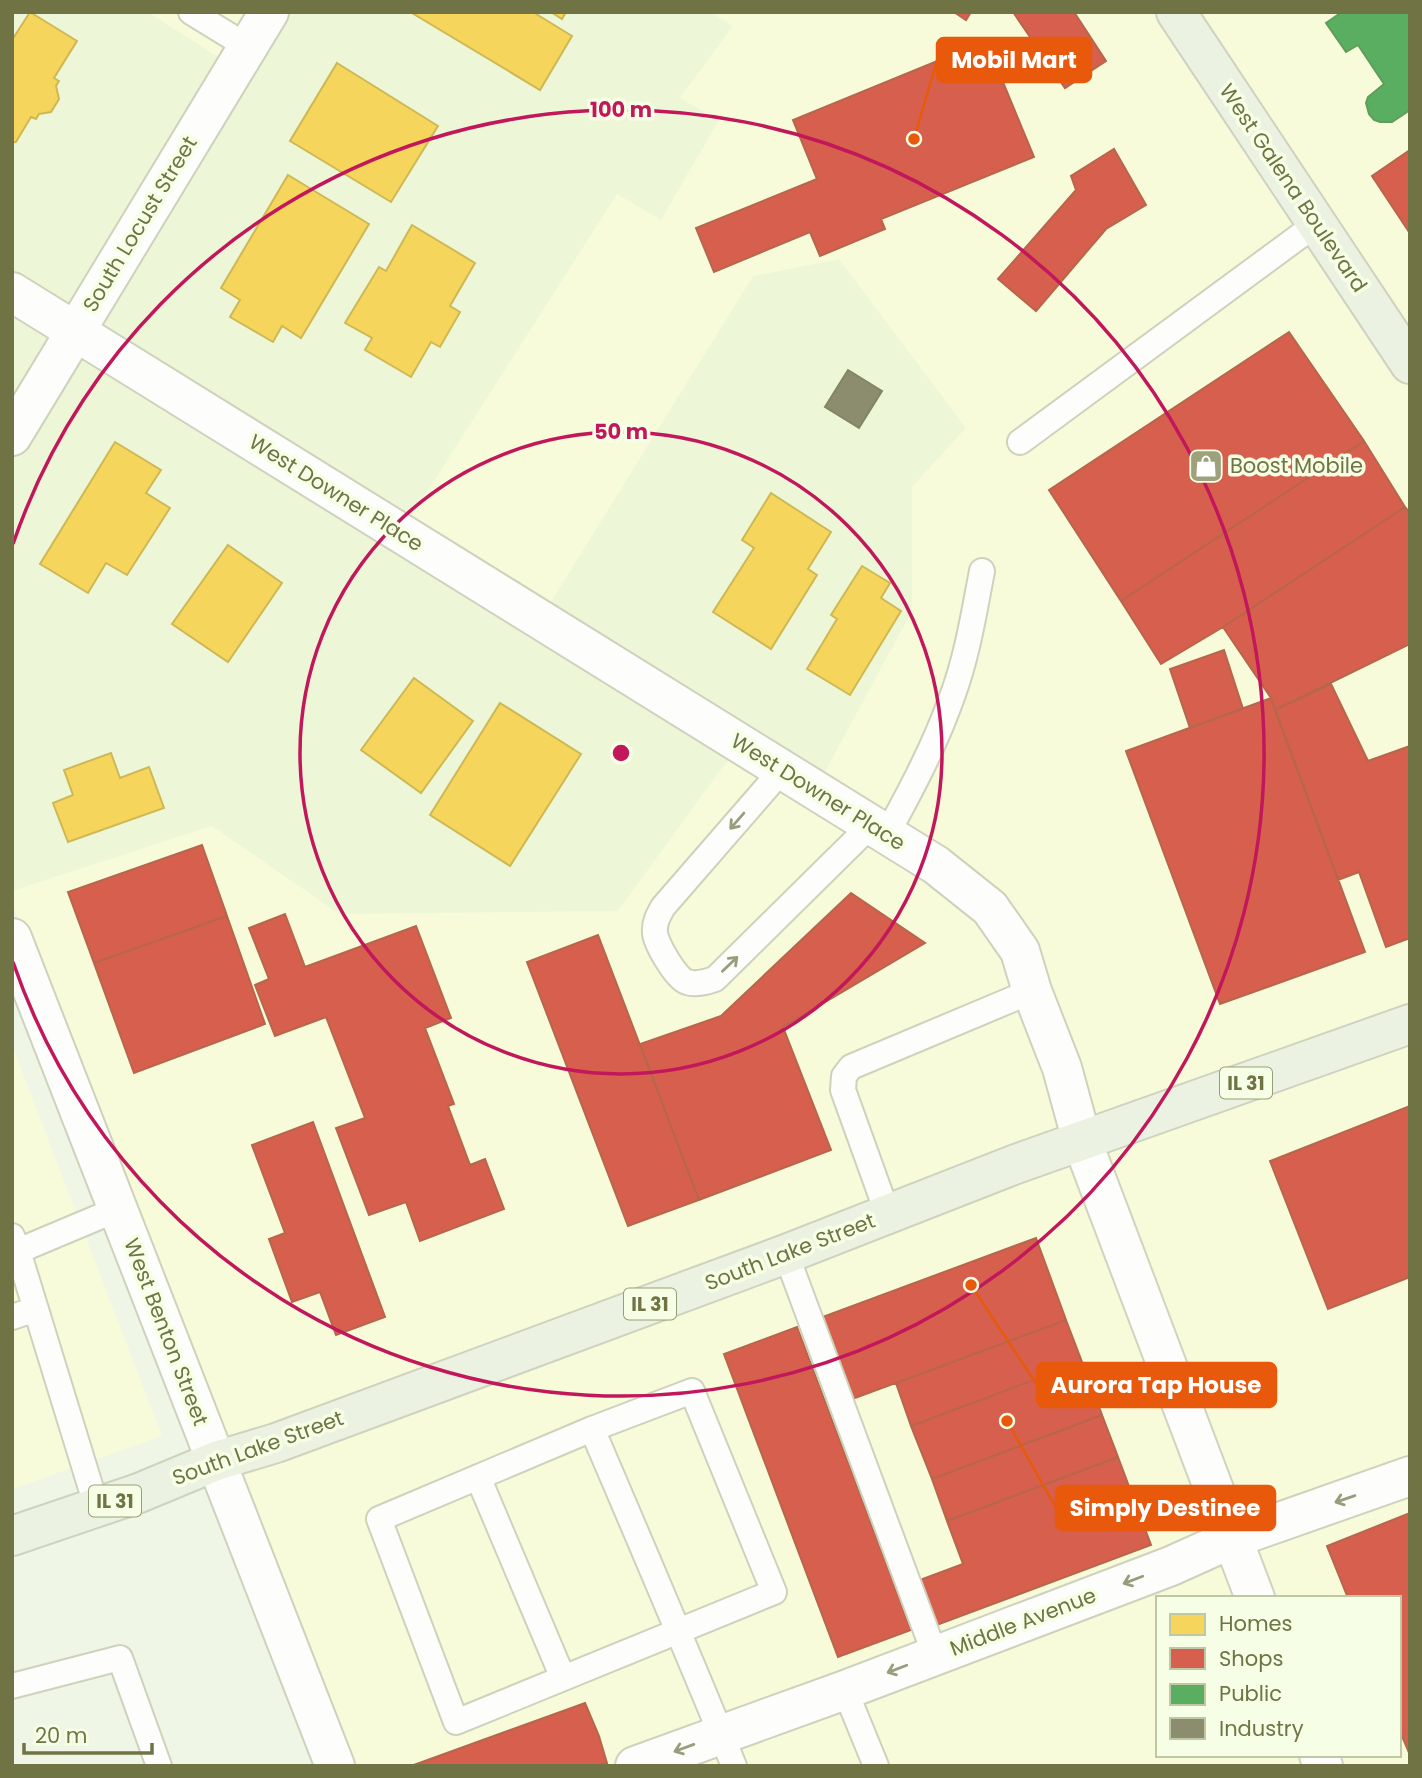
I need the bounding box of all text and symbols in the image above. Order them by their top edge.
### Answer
callout: Mobil Mart [937,38,1091,82]
text: Mobil Mart [951,44,1077,76]
street label: West Galena Boulevard [1213,78,1374,298]
text: 100 m [590,95,652,124]
street label: South Locust Street [76,130,204,317]
text: 50 m [594,417,648,446]
street label: West Downer Place [244,427,429,558]
shop icon: Boost Mobile [1187,447,1225,485]
place label: Boost Mobile [1230,451,1363,480]
street label: West Downer Place [726,726,911,857]
centre of rings [609,741,633,765]
one-way arrow [730,812,746,830]
one-way arrow [721,956,738,973]
road number: IL 31 [1220,1068,1272,1098]
street label: South Lake Street [701,1206,879,1297]
street label: West Benton Street [117,1234,216,1430]
road number: IL 31 [624,1288,676,1320]
callout: Aurora Tap House [1037,1363,1276,1407]
text: Aurora Tap House [1051,1369,1261,1401]
street label: South Lake Street [168,1403,347,1492]
road number: IL 31 [89,1485,141,1516]
callout: Simply Destinee [1056,1486,1275,1530]
text: Simply Destinee [1070,1492,1260,1524]
one-way arrow [1335,1494,1357,1506]
one-way arrow [1123,1575,1144,1587]
street label: Middle Avenue [946,1580,1100,1663]
legend [1156,1596,1401,1757]
text: Homes [1219,1609,1293,1638]
text: Shops [1219,1644,1283,1673]
one-way arrow [887,1664,909,1677]
text: Public [1219,1679,1282,1708]
scale bar [24,1712,152,1756]
text: Industry [1219,1714,1304,1743]
text: 20 m [35,1721,88,1750]
one-way arrow [673,1742,695,1755]

